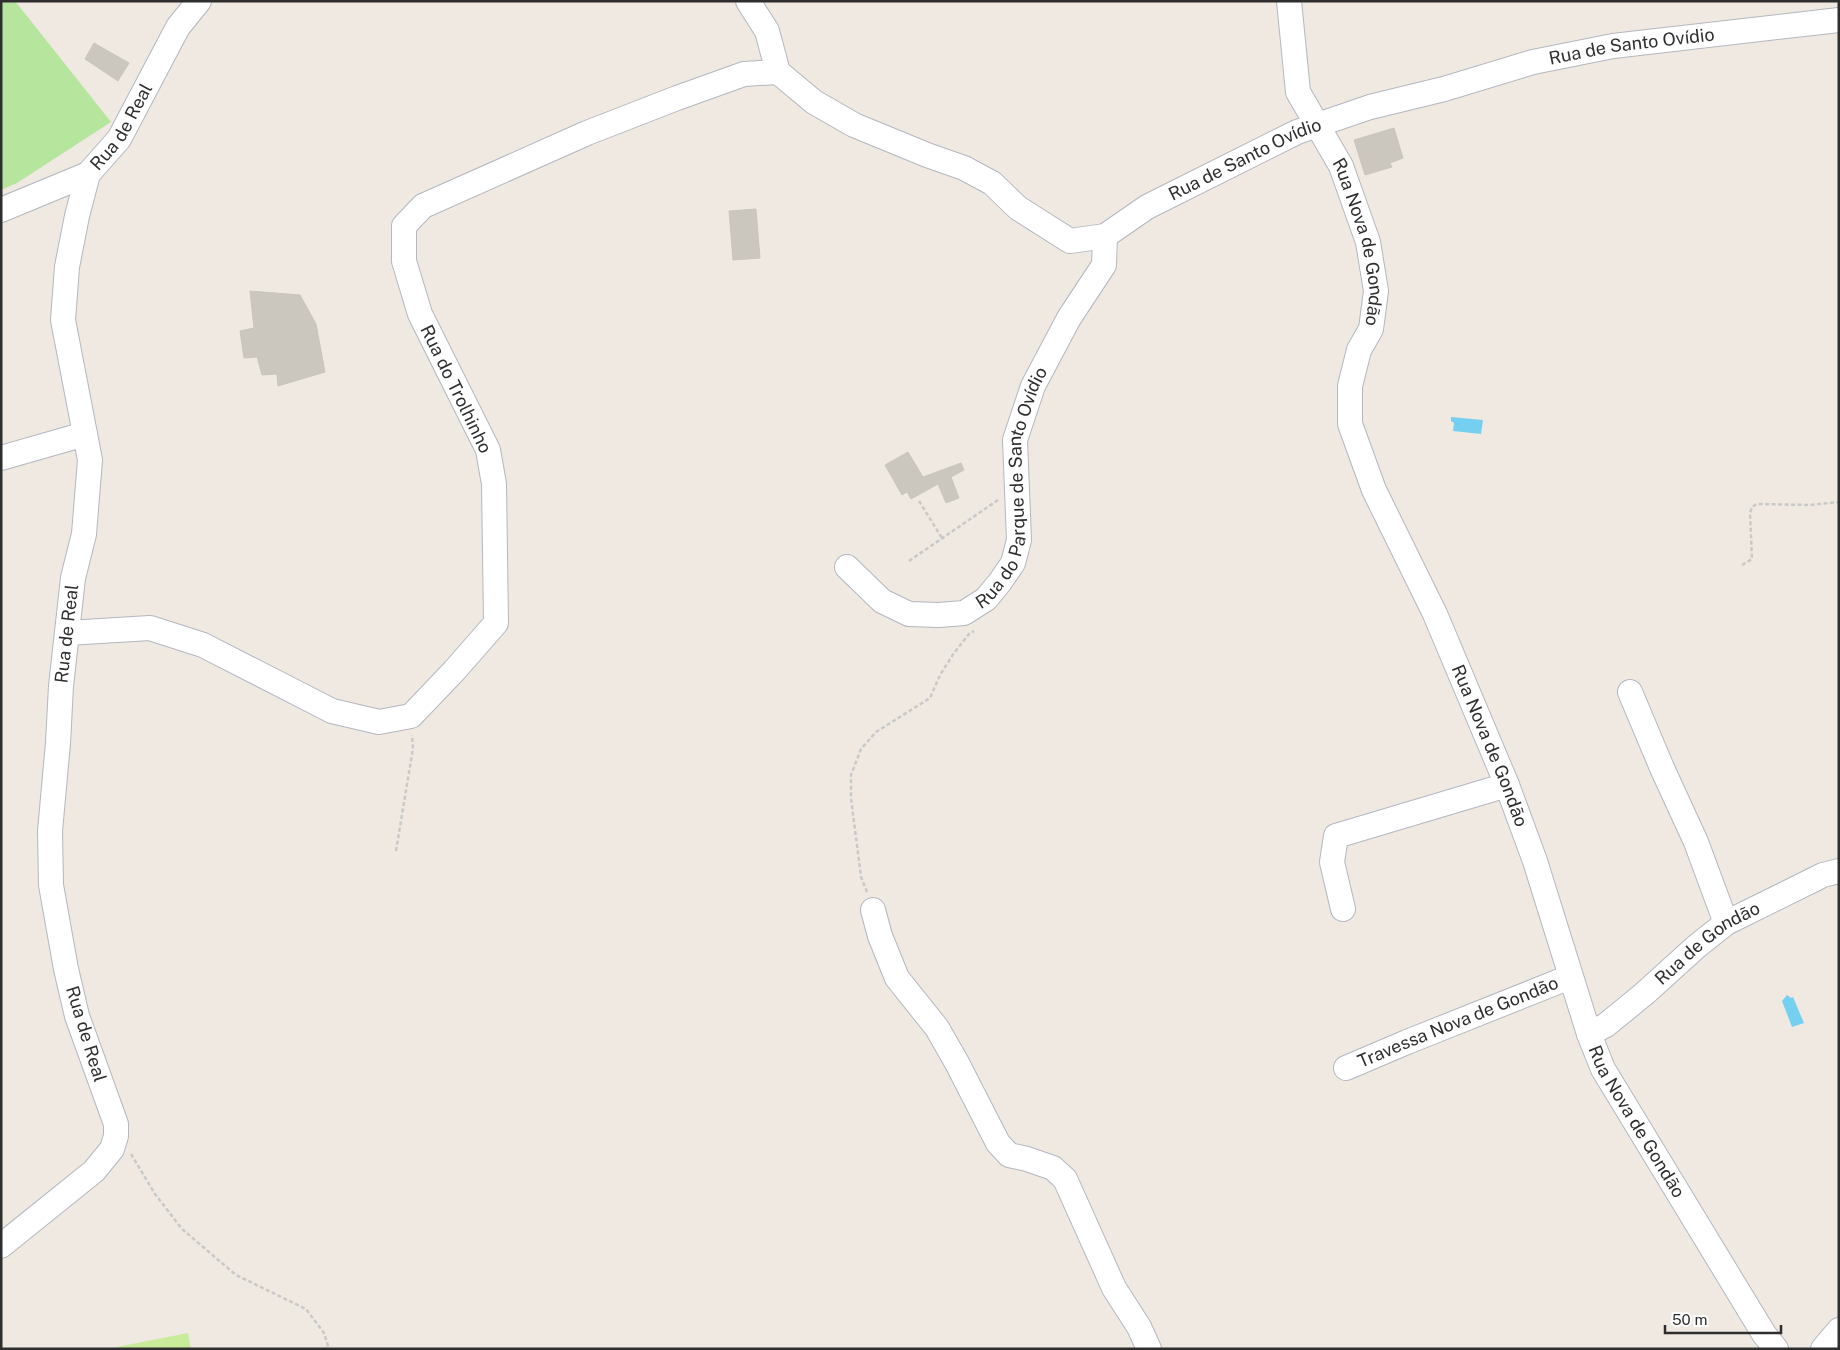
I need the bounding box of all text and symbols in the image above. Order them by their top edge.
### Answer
street label: Rua de Santo Ovídio [1547,23,1716,69]
street label: Rua de Real [85,80,156,174]
street label: Rua de Santo Ovídio [1165,114,1324,205]
street label: Rua Nova de Gondão [1329,154,1388,327]
street label: Rua do Trolhinho [416,321,497,456]
street label: Rua do Parque de Santo Ovídio [972,363,1051,613]
street label: Rua de Real [50,583,82,684]
street label: Rua Nova de Gondão [1448,661,1532,829]
street label: Rua de Gondão [1650,897,1763,989]
street label: Travessa Nova de Gondão [1354,972,1561,1072]
street label: Rua de Real [62,983,111,1084]
street label: Rua Nova de Gondão [1585,1042,1690,1201]
scale bar [1665,1302,1781,1334]
text: 50 m [1672,1311,1707,1328]

